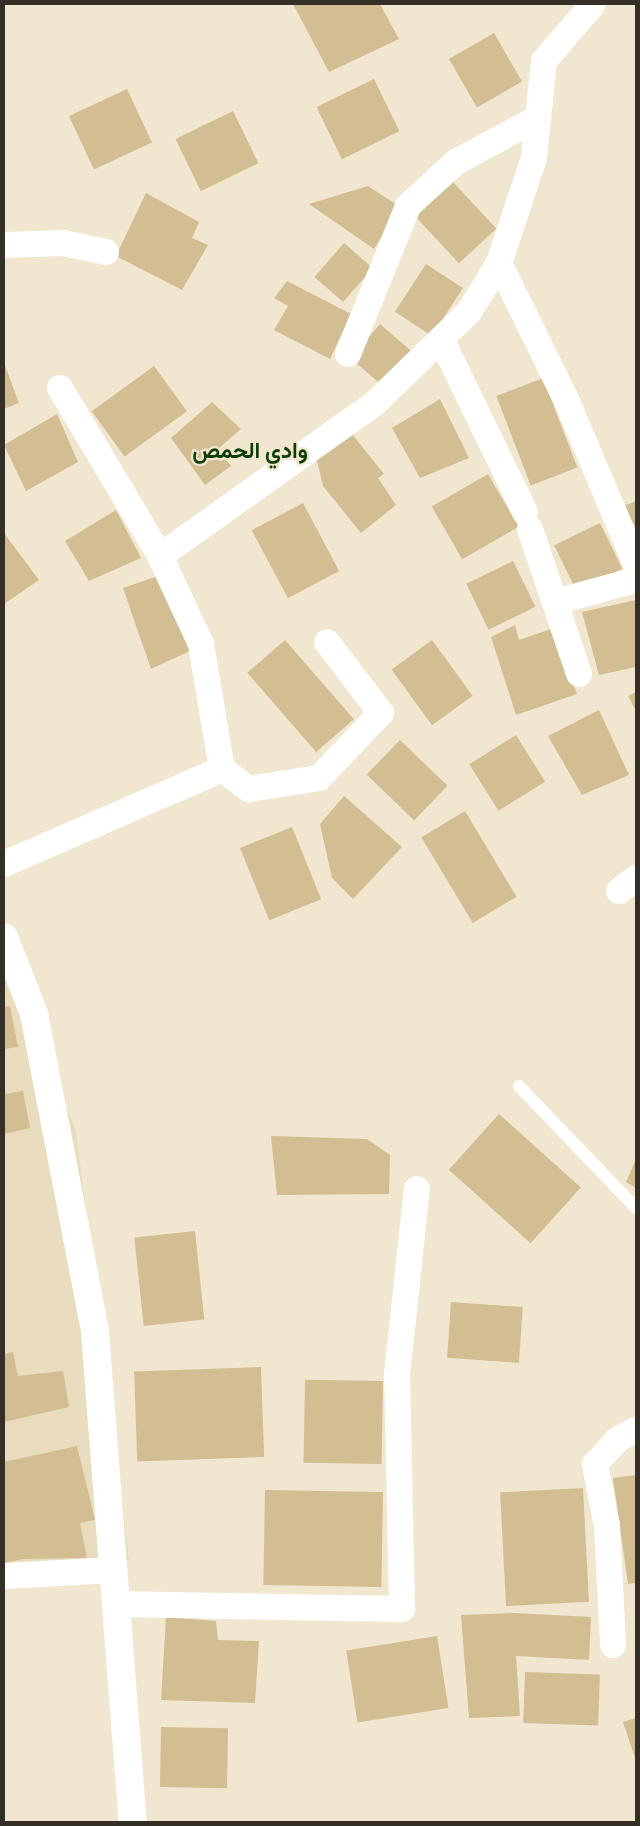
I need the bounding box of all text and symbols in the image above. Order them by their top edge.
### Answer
district label: وادي الحمص [192,438,308,464]

